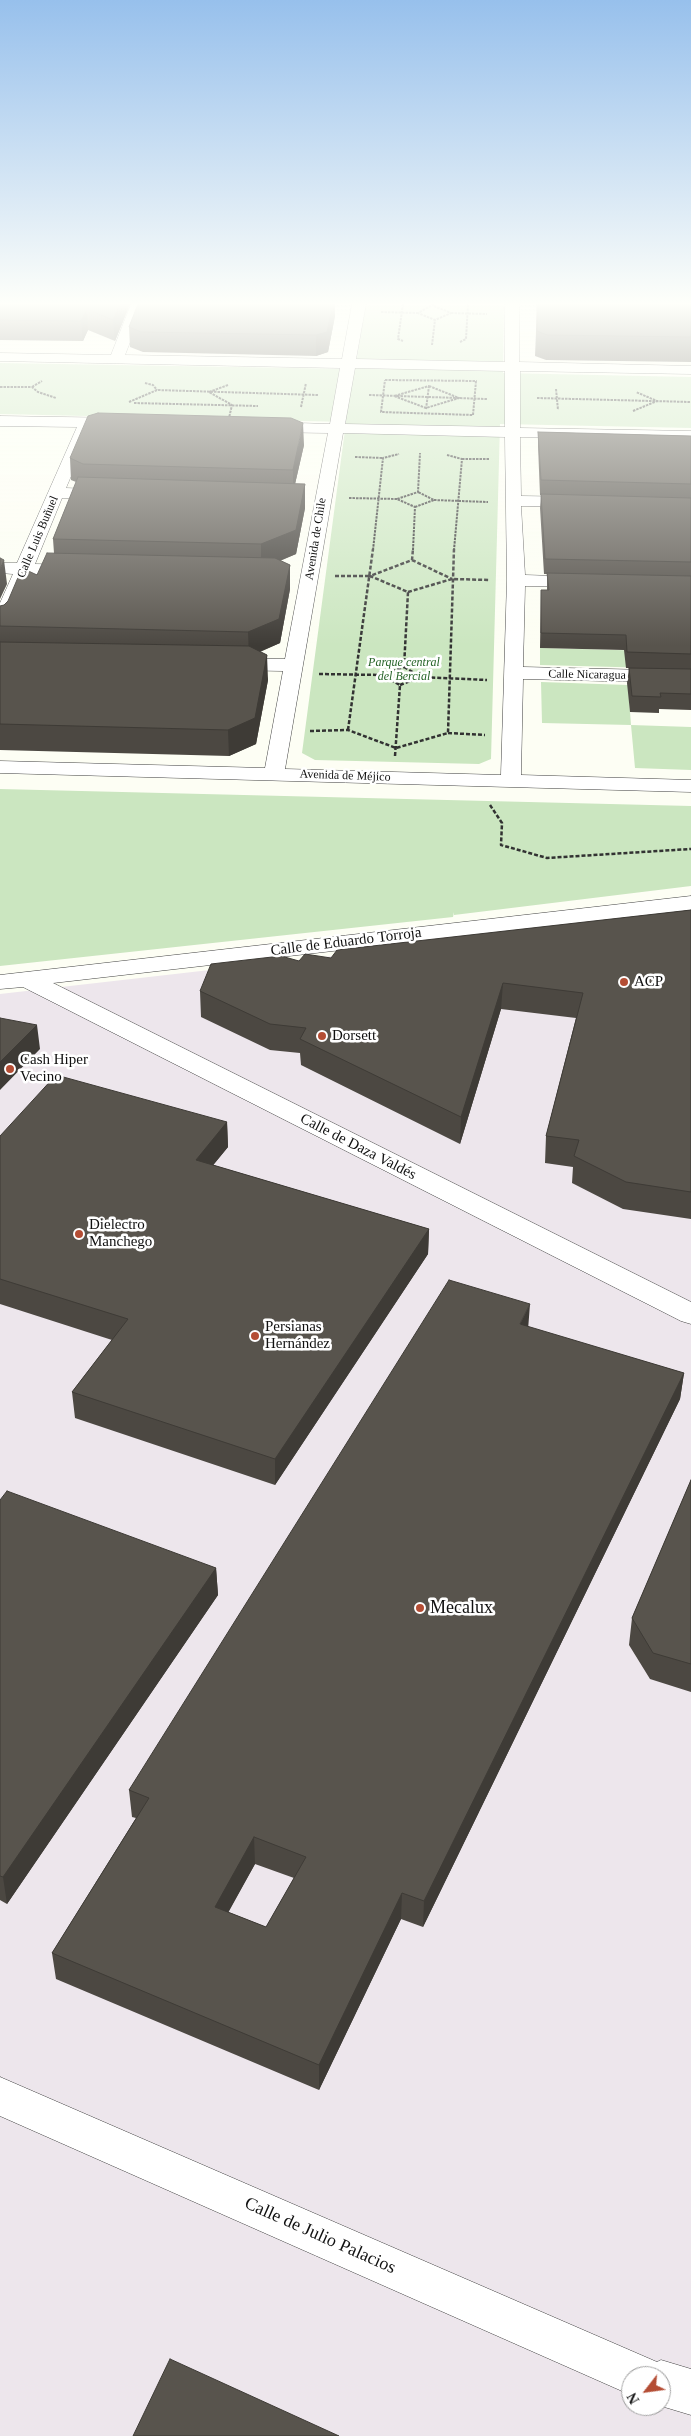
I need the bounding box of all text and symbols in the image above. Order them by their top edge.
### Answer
street label: Calle Luis Buñuel [14,494,62,580]
street label: Avenida de Chile [302,497,330,581]
park label: Parque central del Bercial [368,656,440,684]
street label: Calle Nicaragua [548,667,626,683]
street label: Avenida de Méjico [299,767,391,785]
street label: Calle de Eduardo Torroja [270,924,422,960]
place label: ACP [634,973,663,991]
marker: ACP [618,976,630,988]
place label: Dorsett [332,1027,376,1045]
marker: Dorsett [316,1030,328,1042]
place label: Cash Hiper Vecino [20,1051,88,1086]
marker: Cash Hiper Vecino [4,1063,16,1075]
street label: Calle de Daza Valdés [297,1110,419,1184]
place label: Dielectro Manchego [89,1216,152,1251]
marker: Dielectro Manchego [73,1228,85,1240]
place label: Persianas Hernández [265,1318,330,1353]
marker: Persianas Hernández [249,1330,261,1342]
place label: Mecalux [430,1597,493,1619]
marker: Mecalux [414,1602,426,1614]
street label: Calle de Julio Palacios [241,2193,399,2279]
north arrow [621,2366,671,2416]
text: N [624,2390,642,2406]

